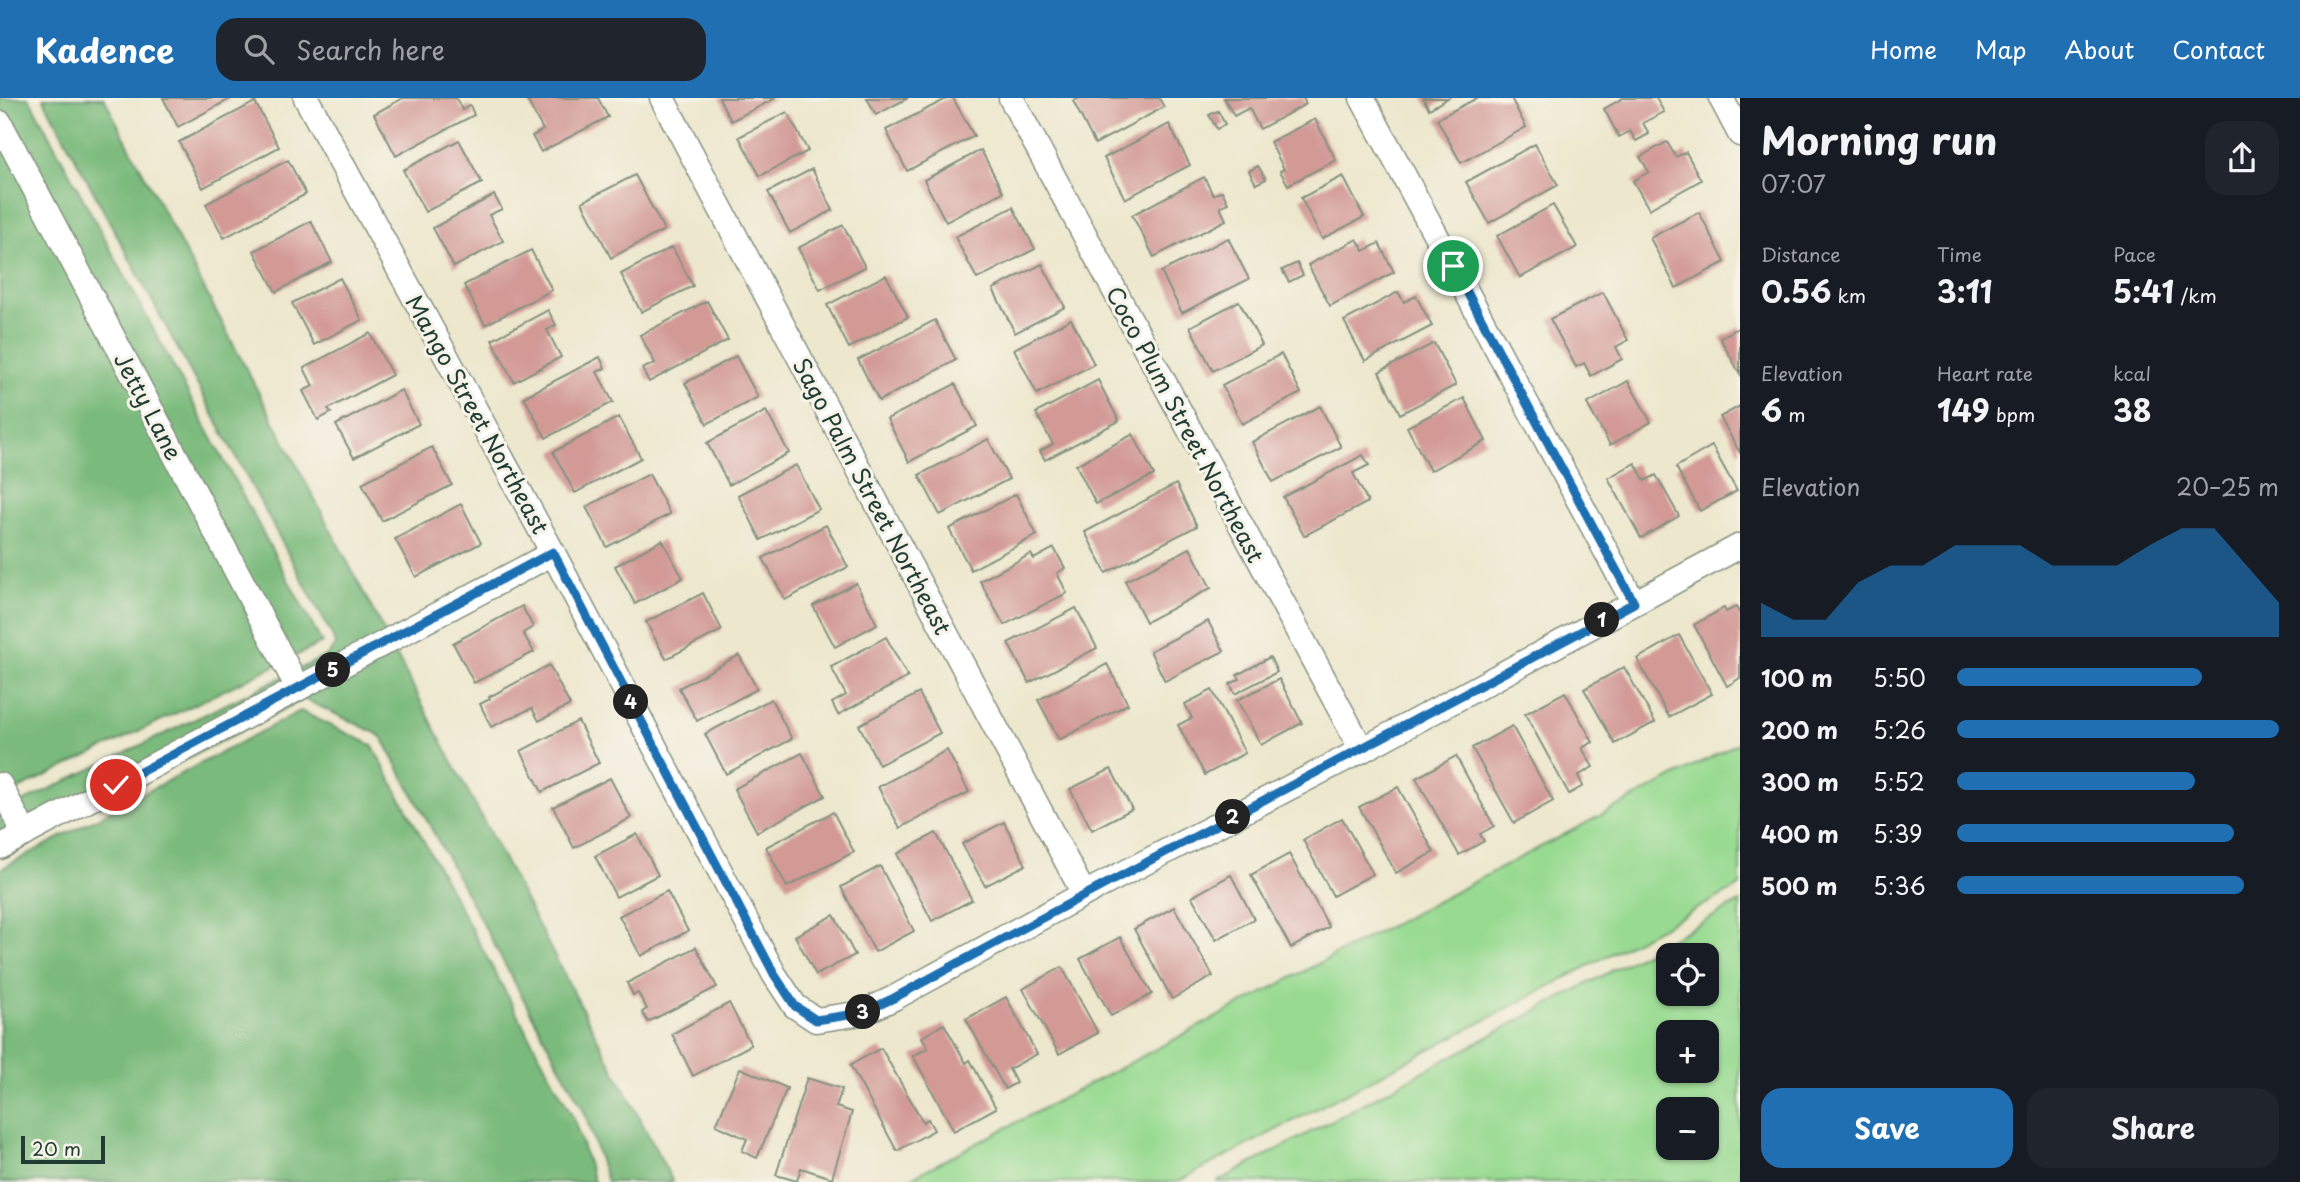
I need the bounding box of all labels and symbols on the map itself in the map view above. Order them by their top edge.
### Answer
pin [1423,236,1483,296]
street label: Coco Plum Street Northeast [1098,279,1274,569]
street label: Mango Street Northeast [397,288,559,540]
street label: Jetty Lane [106,346,192,466]
street label: Sago Palm Street Northeast [785,351,961,641]
pin: 1 [1584,602,1620,638]
pin: 5 [316,652,350,688]
pin: 4 [614,684,648,720]
pin [86,755,146,815]
pin: 2 [1216,800,1250,834]
pin: 3 [846,995,880,1030]
scale bar [21,1133,105,1165]

